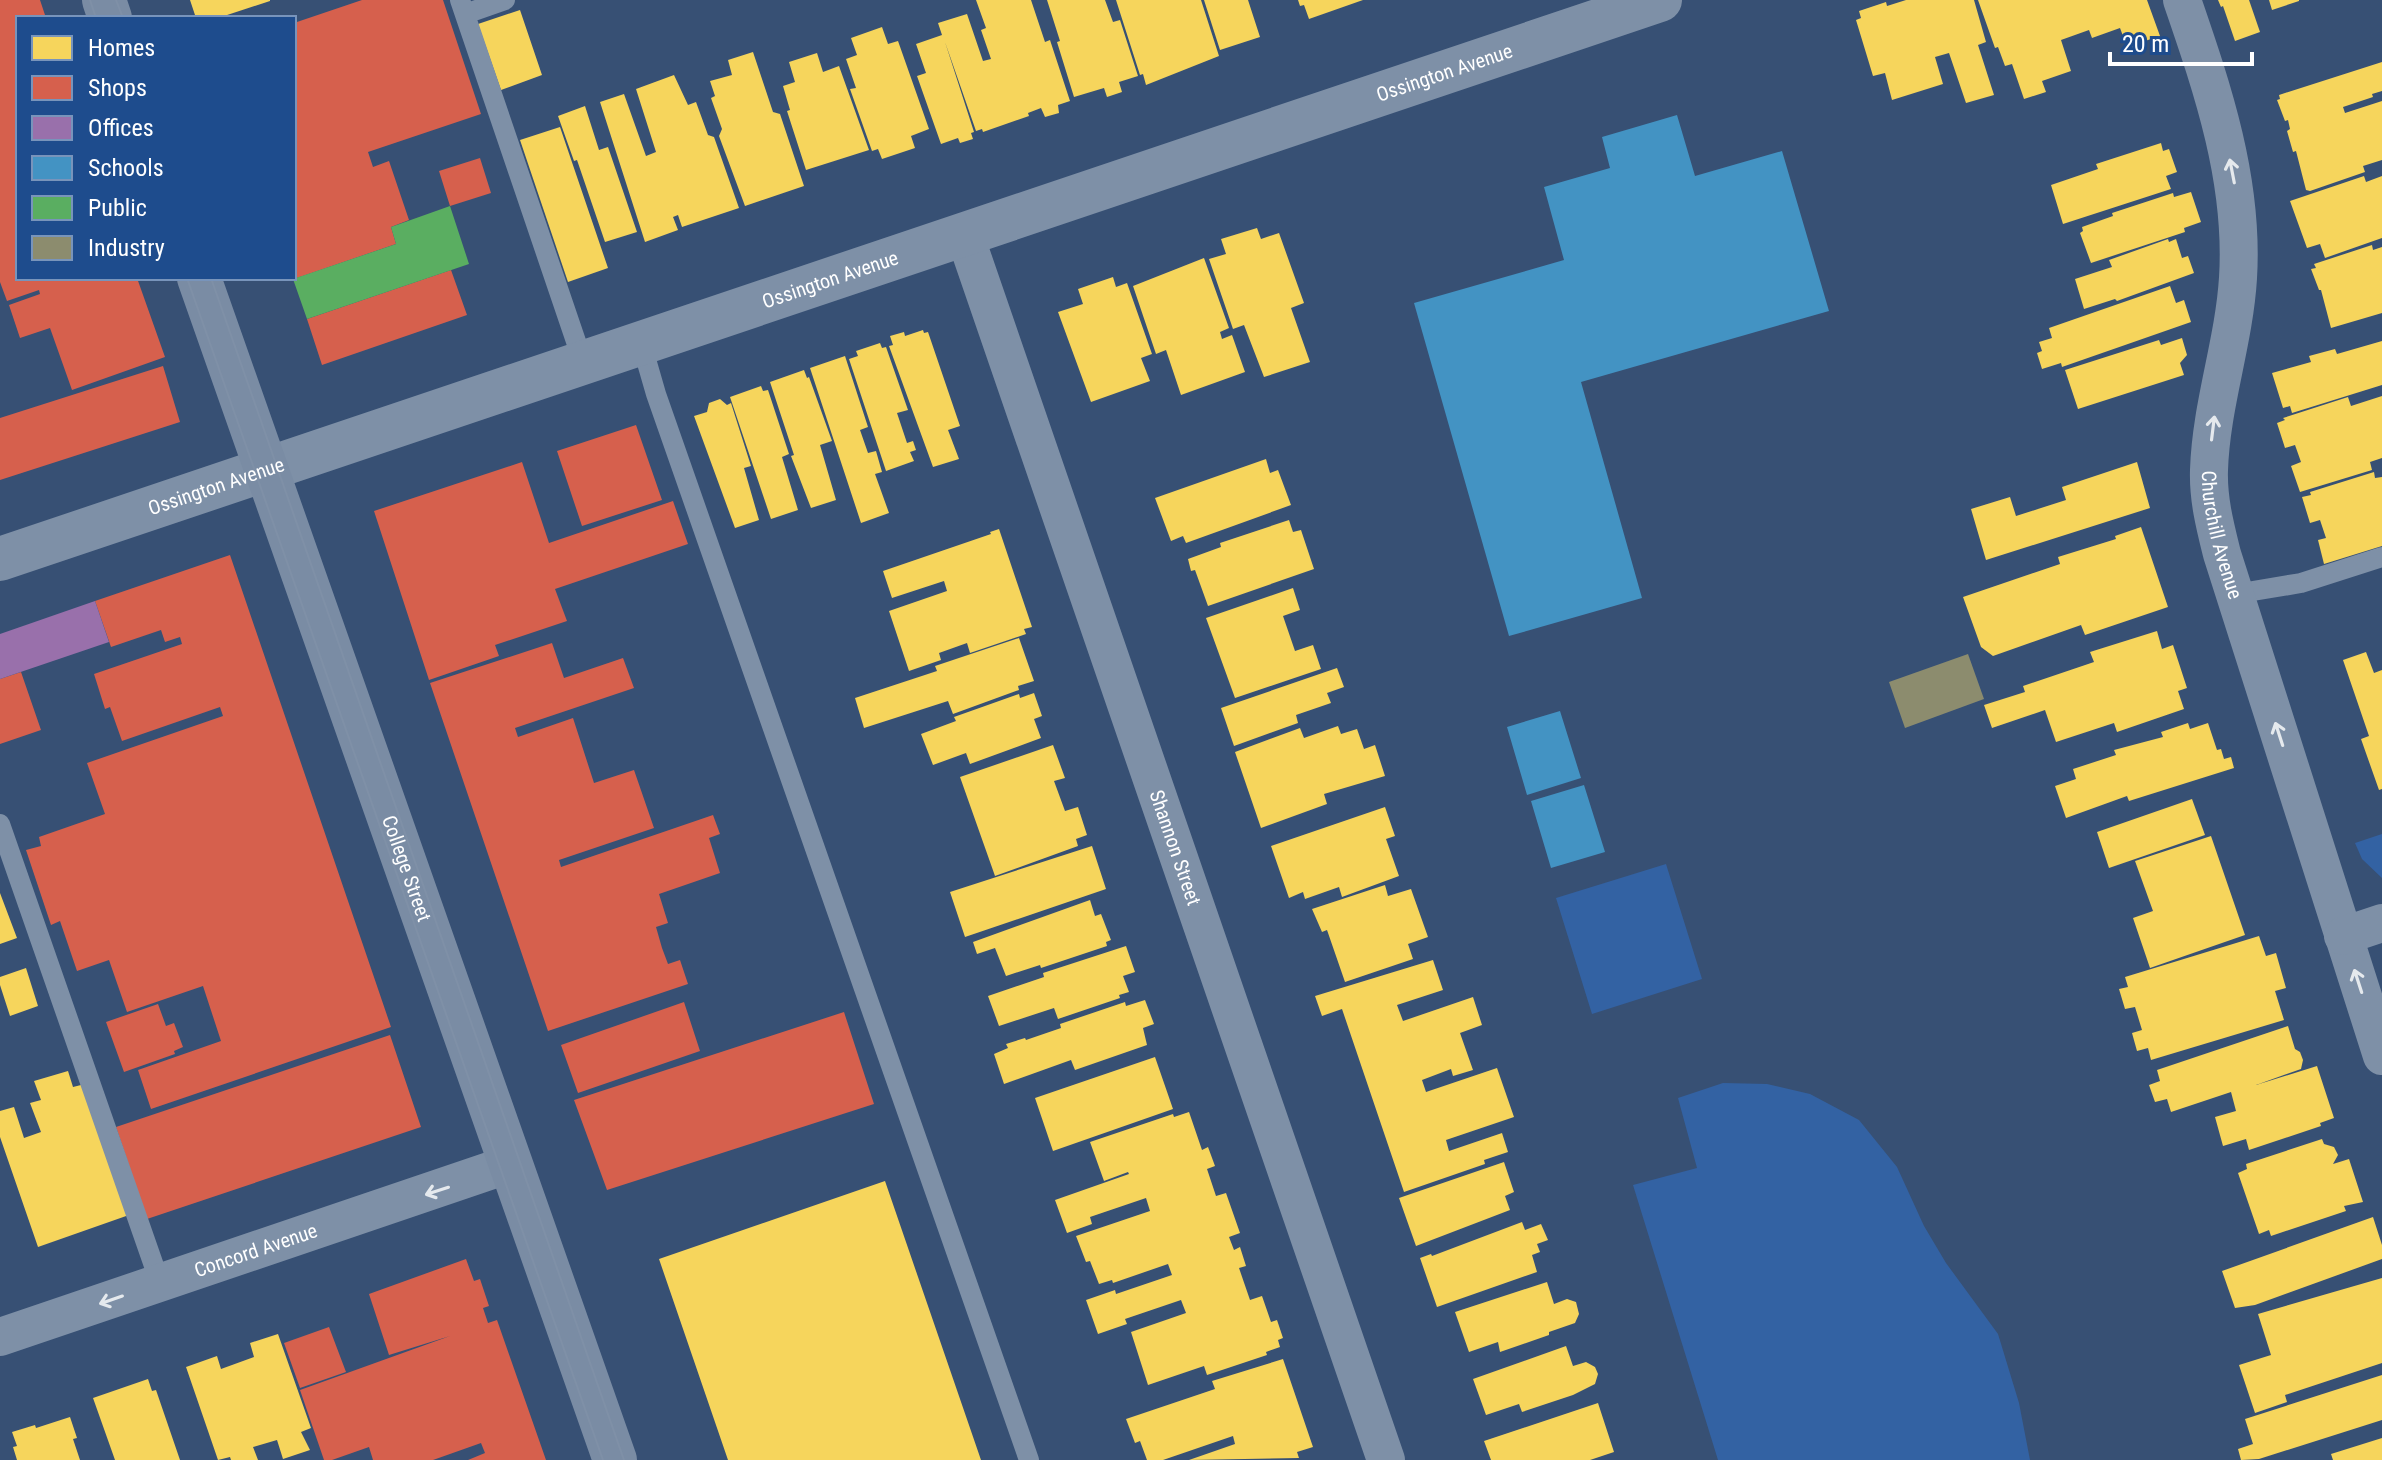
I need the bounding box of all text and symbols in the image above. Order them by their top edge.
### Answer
legend [16,16,296,280]
scale bar [2110,16,2252,66]
text: 20 m [2122,30,2169,58]
text: Homes [88,34,155,62]
street label: Ossington Avenue [1373,39,1515,107]
text: Shops [88,74,147,102]
text: Offices [88,114,154,142]
text: Schools [88,154,164,182]
one-way arrow [2224,159,2239,184]
text: Public [88,194,147,222]
text: Industry [88,234,165,262]
street label: Ossington Avenue [759,245,901,313]
one-way arrow [2206,416,2221,441]
street label: Ossington Avenue [145,452,287,520]
street label: Churchill Avenue [2197,470,2248,602]
one-way arrow [2271,721,2286,747]
street label: Shannon Street [1145,787,1206,908]
street label: College Street [377,812,437,925]
one-way arrow [2349,969,2364,994]
one-way arrow [425,1184,450,1199]
street label: Concord Avenue [191,1218,320,1282]
one-way arrow [98,1293,123,1308]

